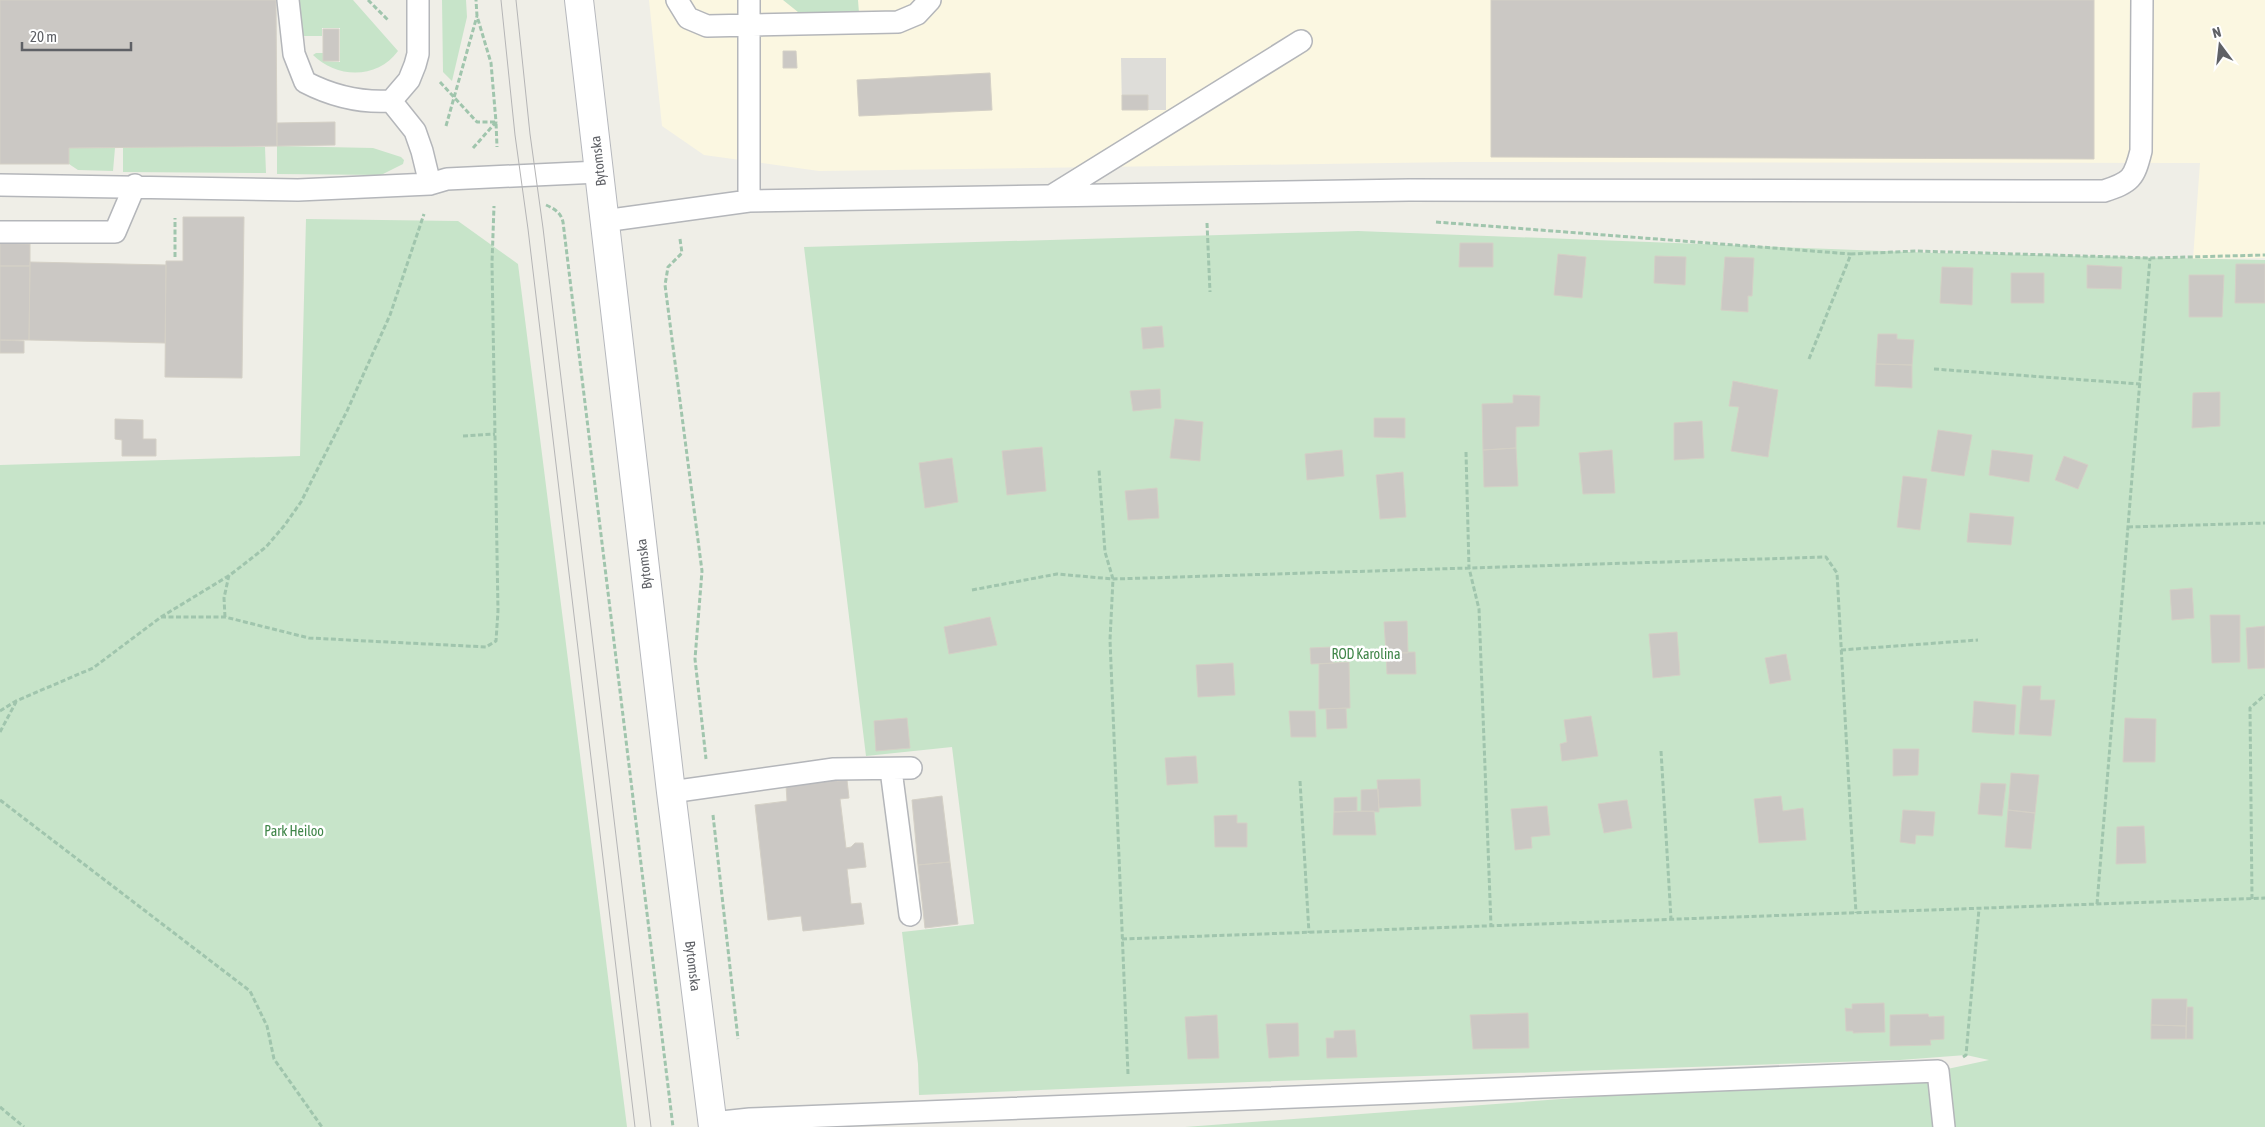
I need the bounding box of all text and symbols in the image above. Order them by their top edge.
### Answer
scale bar [22,20,131,52]
north arrow [2195,20,2245,70]
text: N [2211,24,2223,41]
text: 20 m [30,28,57,45]
street label: Bytomska [587,135,609,187]
street label: Bytomska [633,538,655,590]
park label: ROD Karolina [1332,646,1400,662]
park label: Park Heiloo [264,823,324,839]
street label: Bytomska [682,940,704,992]

